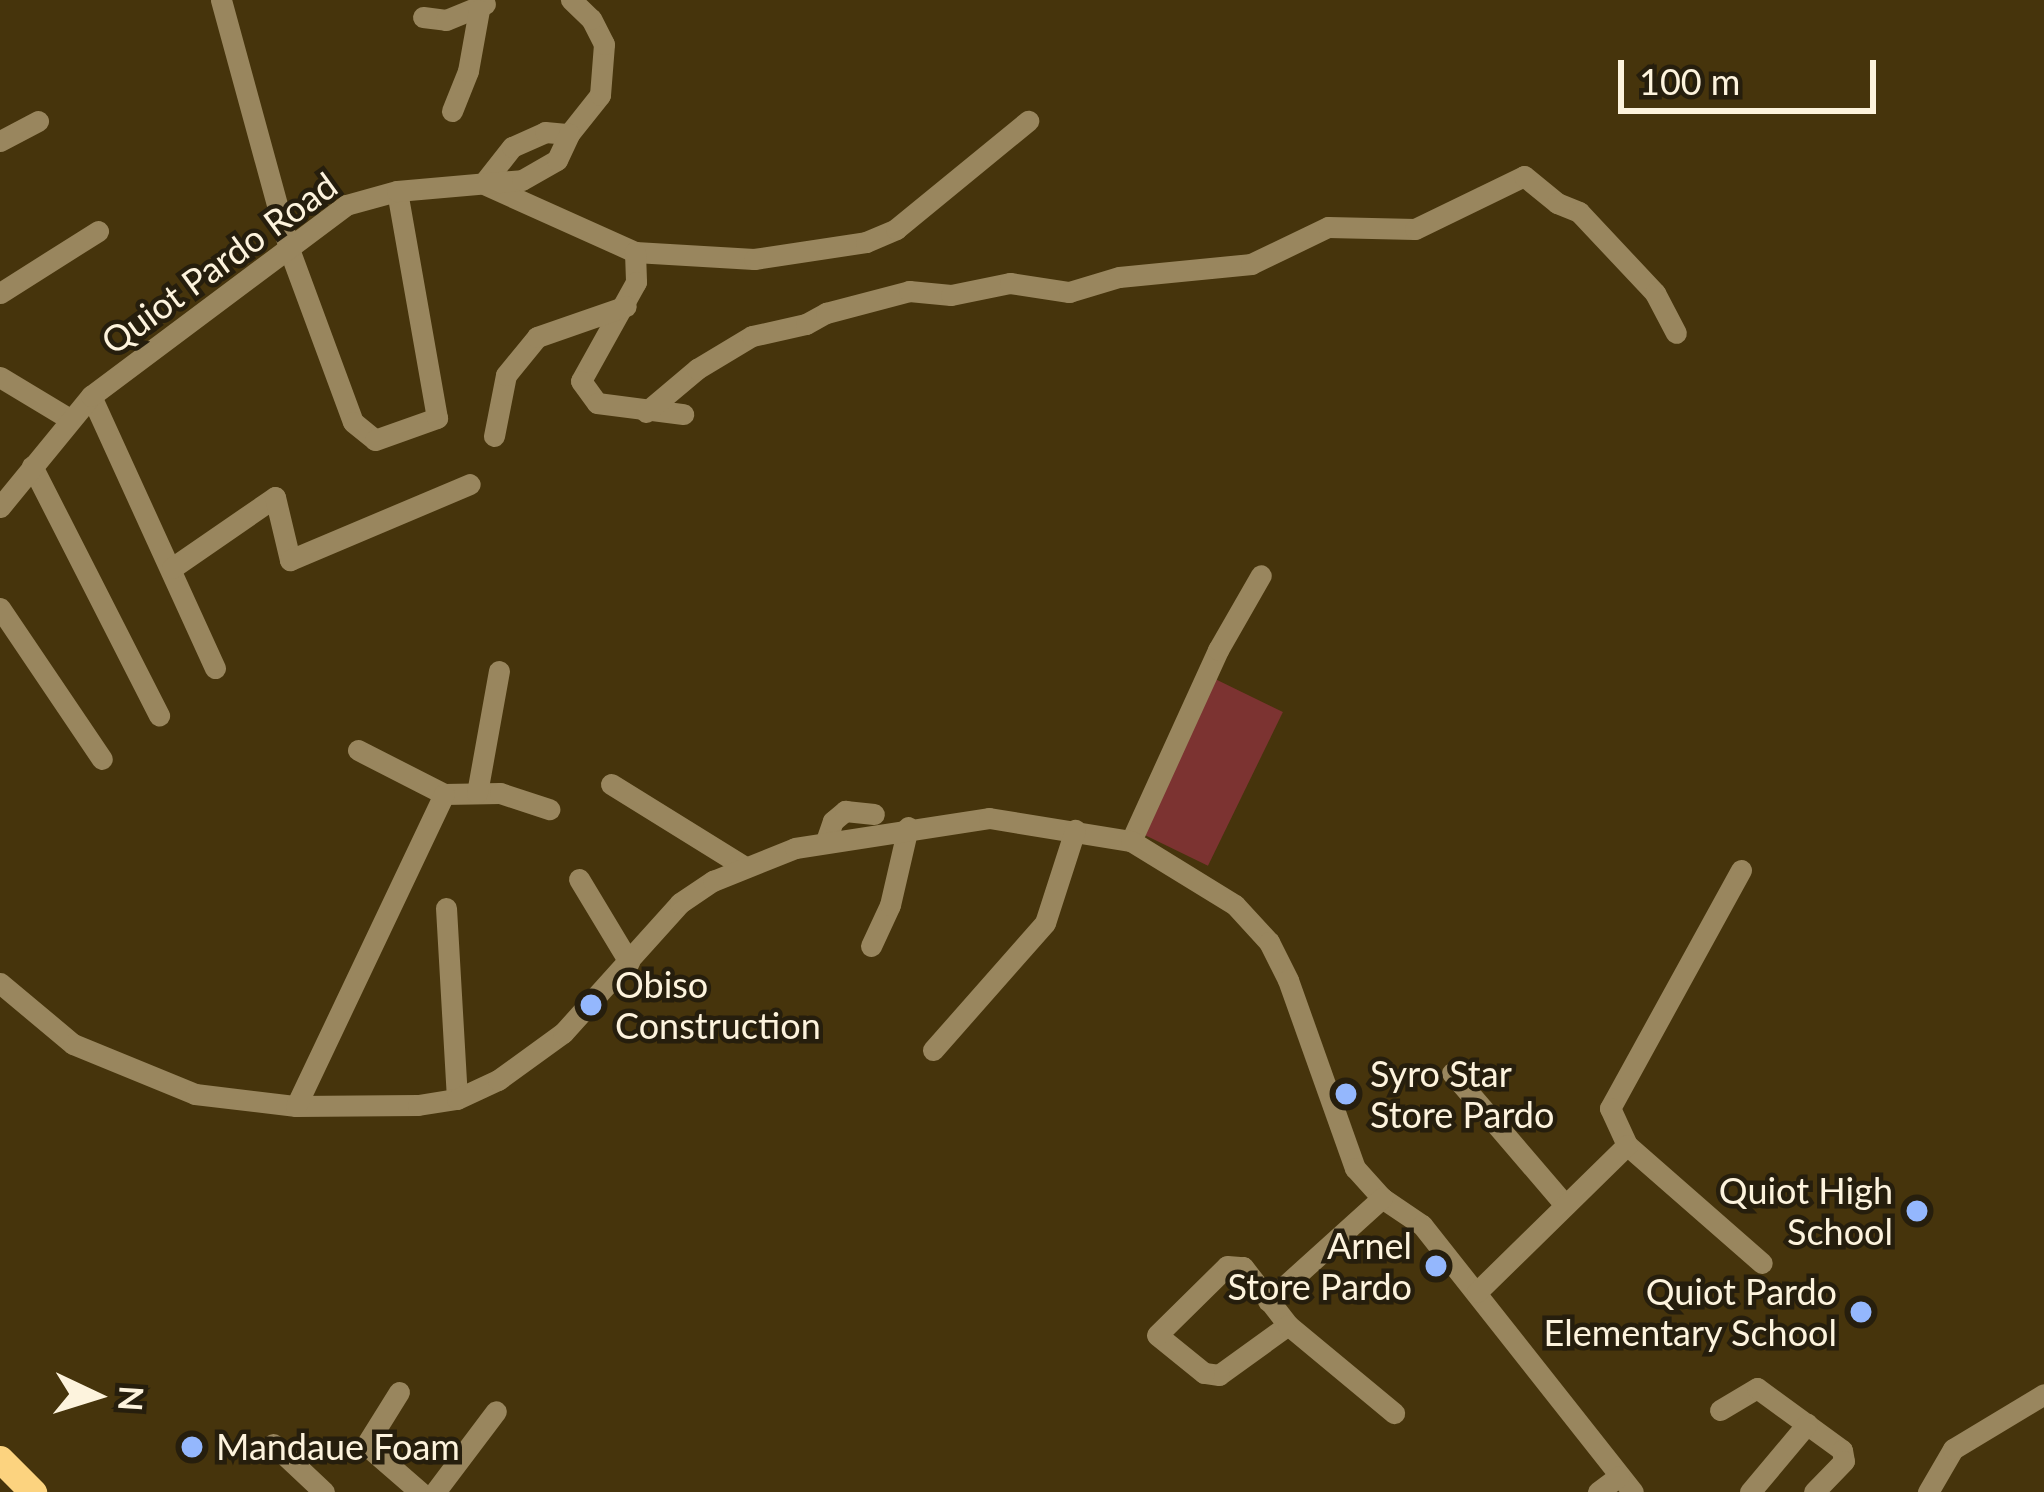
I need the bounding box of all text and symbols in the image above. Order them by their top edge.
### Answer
scale bar [1624,36,1882,110]
text: 100 m [1639,59,1740,103]
street label: Quiot Pardo Road [93,163,345,363]
place label: Obiso Construction [615,962,821,1047]
marker: Obiso Construction [578,992,604,1018]
place label: Syro Star Store Pardo [1370,1051,1554,1136]
marker: Syro Star Store Pardo [1333,1081,1359,1107]
place label: Quiot High School [1719,1168,1893,1253]
marker: Quiot High School [1904,1198,1930,1224]
place label: Arnel Store Pardo [1228,1223,1412,1308]
marker: Arnel Store Pardo [1423,1253,1449,1279]
place label: Quiot Pardo Elementary School [1543,1269,1837,1354]
marker: Quiot Pardo Elementary School [1848,1299,1874,1325]
north arrow [36,1336,156,1456]
text: N [111,1384,153,1413]
place label: Mandaue Foam [216,1425,460,1469]
marker: Mandaue Foam [179,1434,205,1460]

